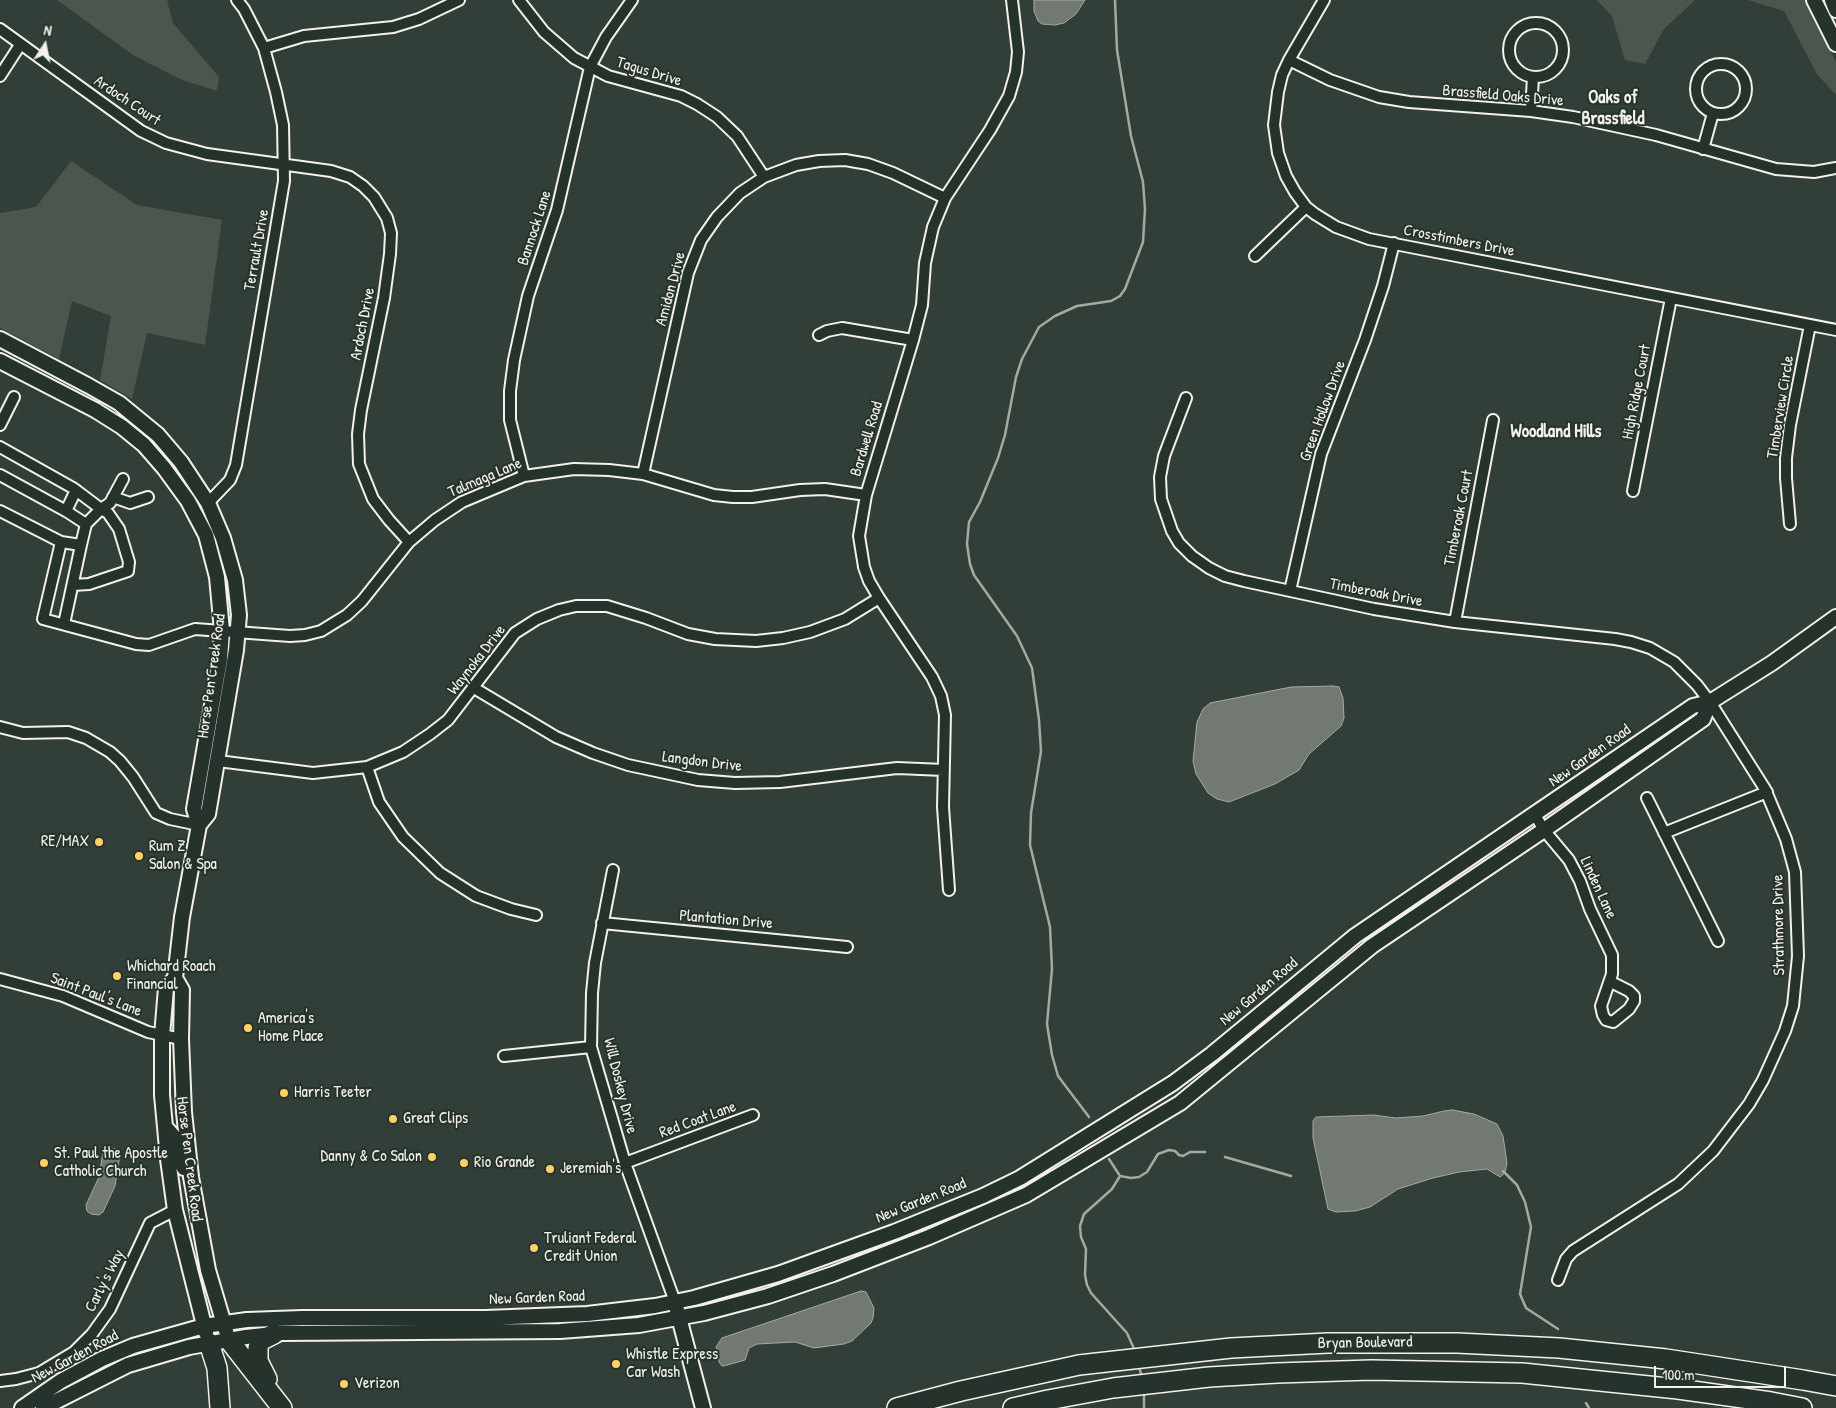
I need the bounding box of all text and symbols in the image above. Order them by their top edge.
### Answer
north arrow [20,20,70,70]
text: N [42,20,53,40]
street label: Tagus Drive [614,53,684,91]
street label: Ardoch Court [90,72,164,130]
street label: Brassfield Oaks Drive [1442,81,1564,111]
district label: Oaks of Brassfield [1581,87,1645,130]
street label: Bannock Lane [514,188,556,268]
street label: Terrault Drive [240,208,274,292]
street label: Crosstimbers Drive [1402,221,1516,261]
street label: Amidon Drive [652,250,690,328]
street label: Ardoch Drive [347,286,379,362]
street label: High Ridge Court [1618,343,1656,441]
street label: Timberview Circle [1763,354,1799,460]
street label: Green Hollow Drive [1296,358,1350,464]
street label: Bardwell Road [847,399,887,479]
district label: Woodland Hills [1511,421,1601,443]
street label: Talmaga Lane [445,454,525,502]
street label: Timberoak Court [1440,468,1478,568]
street label: Timberoak Drive [1328,575,1424,611]
street label: Horse Pen Creek Road [194,613,230,739]
street label: Waynoka Drive [444,621,510,699]
street label: New Garden Road [1545,721,1635,791]
street label: Langdon Drive [661,748,743,776]
place label: RE/MAX [41,832,89,852]
marker: RE/MAX [93,836,105,848]
place label: Rum Z Salon & Spa [149,837,217,875]
marker: Rum Z Salon & Spa [133,850,145,862]
street label: Linden Lane [1575,854,1621,922]
street label: Strathmore Drive [1769,874,1789,976]
street label: Plantation Drive [678,906,774,934]
street label: New Garden Road [1216,954,1302,1030]
place label: Whichard Roach Financial [127,957,215,995]
street label: Saint Paul's Lane [48,969,144,1021]
marker: Whichard Roach Financial [111,970,123,982]
place label: America's Home Place [258,1009,324,1047]
marker: America's Home Place [242,1022,254,1034]
street label: Will Doskey Drive [599,1036,641,1136]
place label: Harris Teeter [294,1083,372,1103]
marker: Harris Teeter [278,1087,290,1099]
street label: Horse Pen Creek Road [172,1096,206,1222]
street label: Red Coat Lane [657,1097,739,1143]
place label: Great Clips [403,1109,468,1129]
marker: Great Clips [387,1113,399,1125]
place label: St. Paul the Apostle Catholic Church [54,1144,168,1182]
place label: Danny & Co Salon [321,1147,422,1167]
marker: Danny & Co Salon [426,1151,438,1163]
place label: Rio Grande [474,1153,535,1173]
marker: St. Paul the Apostle Catholic Church [38,1157,50,1169]
marker: Rio Grande [458,1157,470,1169]
place label: Jeremiah's [560,1159,621,1179]
marker: Jeremiah's [544,1163,556,1175]
street label: New Garden Road [873,1174,969,1228]
place label: Truliant Federal Credit Union [544,1229,636,1267]
marker: Truliant Federal Credit Union [528,1242,540,1254]
street label: Carly's Way [81,1247,129,1315]
street label: New Garden Road [489,1287,585,1309]
street label: New Garden Road [28,1326,122,1388]
street label: Bryan Boulevard [1317,1333,1413,1353]
place label: Whistle Express Car Wash [626,1345,718,1383]
scale bar [1656,1356,1788,1388]
marker: Whistle Express Car Wash [610,1358,622,1370]
text: 100 m [1662,1364,1695,1385]
place label: Verizon [354,1374,400,1394]
marker: Verizon [338,1378,350,1390]

